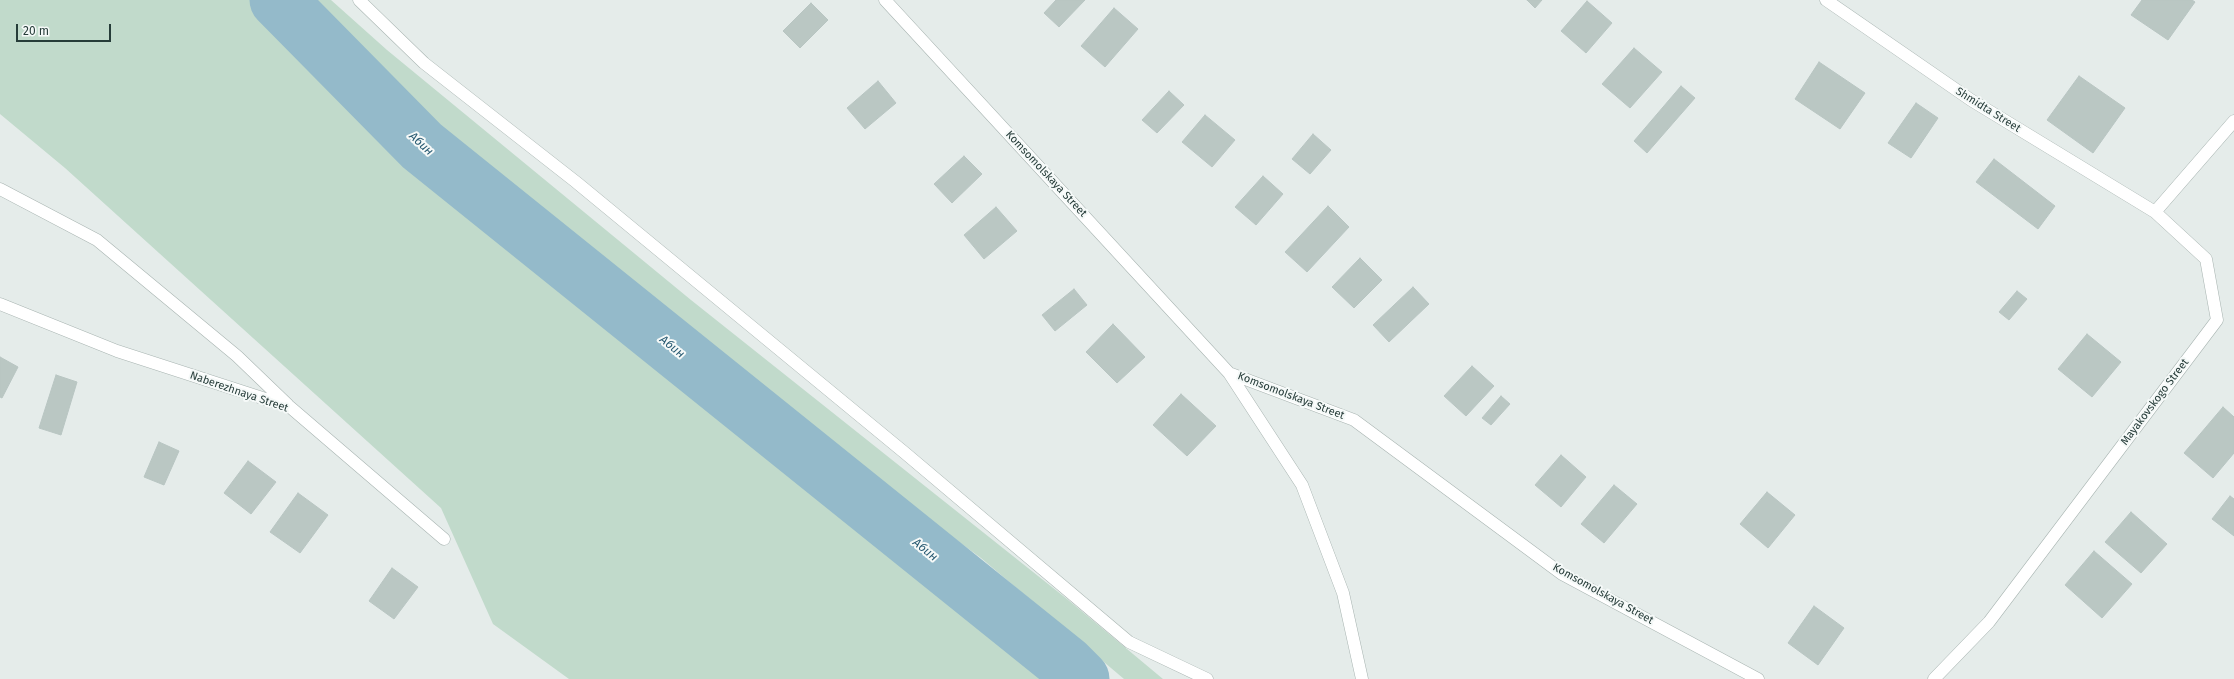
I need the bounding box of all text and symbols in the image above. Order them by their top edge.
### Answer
scale bar [18,16,113,42]
text: 20 m [23,24,49,38]
street label: Shmidta Street [1953,85,2023,135]
street label: Komsomolskaya Street [1003,128,1089,220]
water label: Абин [406,129,436,159]
water label: Абин [657,333,687,361]
street label: Mayakovskogo Street [2118,356,2192,448]
street label: Naberezhnaya Street [188,369,290,415]
street label: Komsomolskaya Street [1236,370,1346,422]
water label: Абин [910,536,940,564]
street label: Komsomolskaya Street [1550,561,1656,627]

